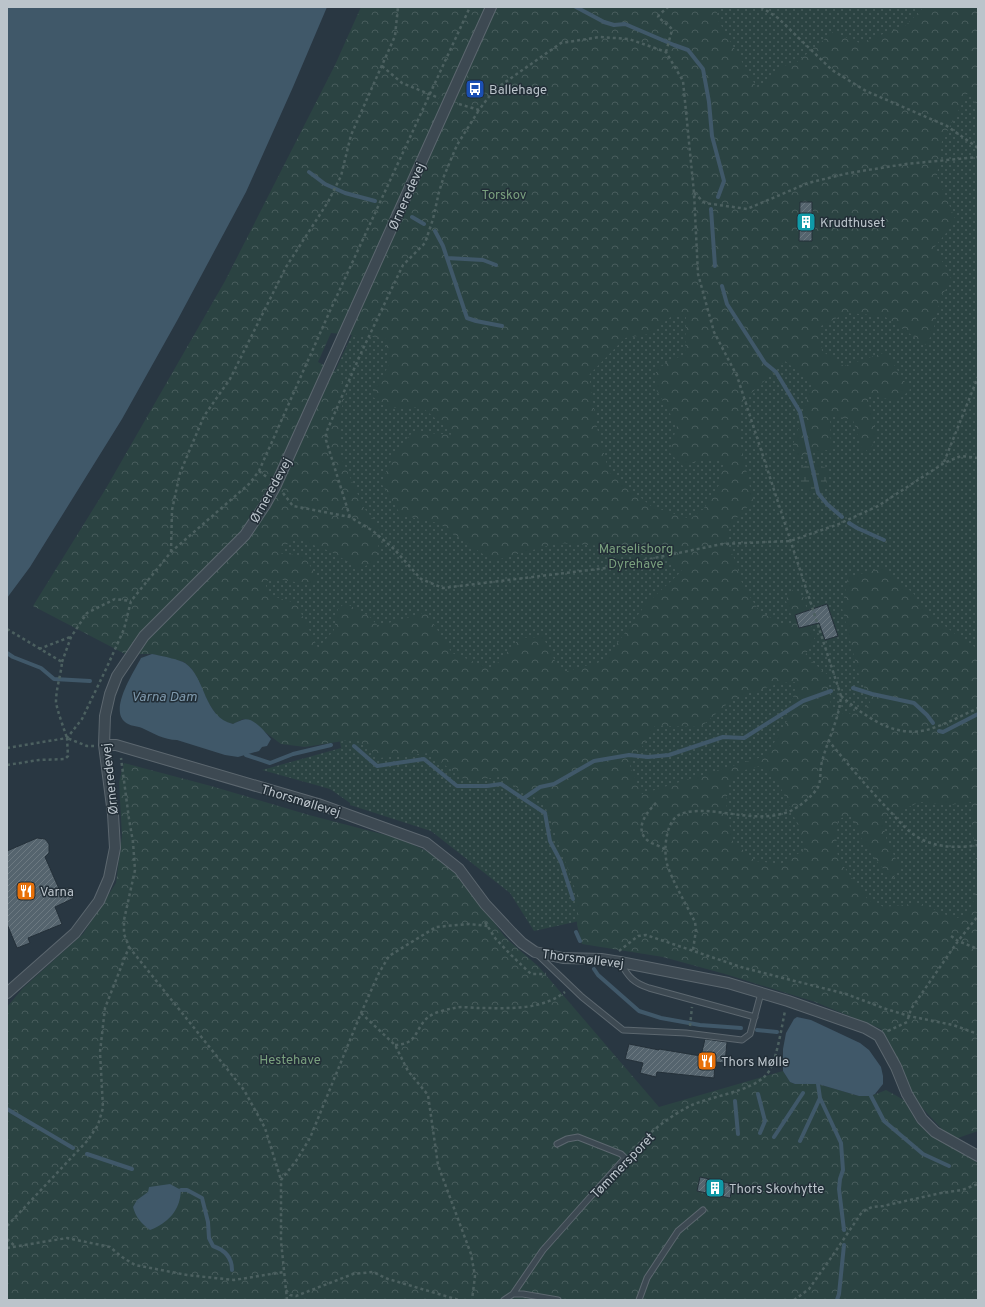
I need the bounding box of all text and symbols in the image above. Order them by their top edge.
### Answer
bus stop icon: Ballehage [464,78,486,100]
place label: Ballehage [489,83,547,99]
street label: Ørneredevej [386,161,430,233]
park label: Torskov [482,188,527,204]
building icon: Krudthuset [795,211,817,233]
place label: Krudthuset [820,216,885,232]
street label: Ørneredevej [247,456,296,526]
park label: Marselisborg Dyrehave [599,542,673,573]
water label: Varna Dam [131,689,198,706]
street label: Ørneredevej [99,742,123,815]
street label: Thorsmøllevej [259,782,342,822]
restaurant icon: Varna [15,880,37,902]
place label: Varna [40,885,74,901]
street label: Thorsmøllevej [541,947,625,973]
restaurant icon: Thors Mølle [696,1050,718,1072]
park label: Hestehave [259,1053,321,1069]
place label: Thors Mølle [721,1055,789,1071]
street label: Tømmersporet [588,1130,659,1203]
building icon: Thors Skovhytte [704,1177,726,1199]
place label: Thors Skovhytte [729,1182,824,1198]

